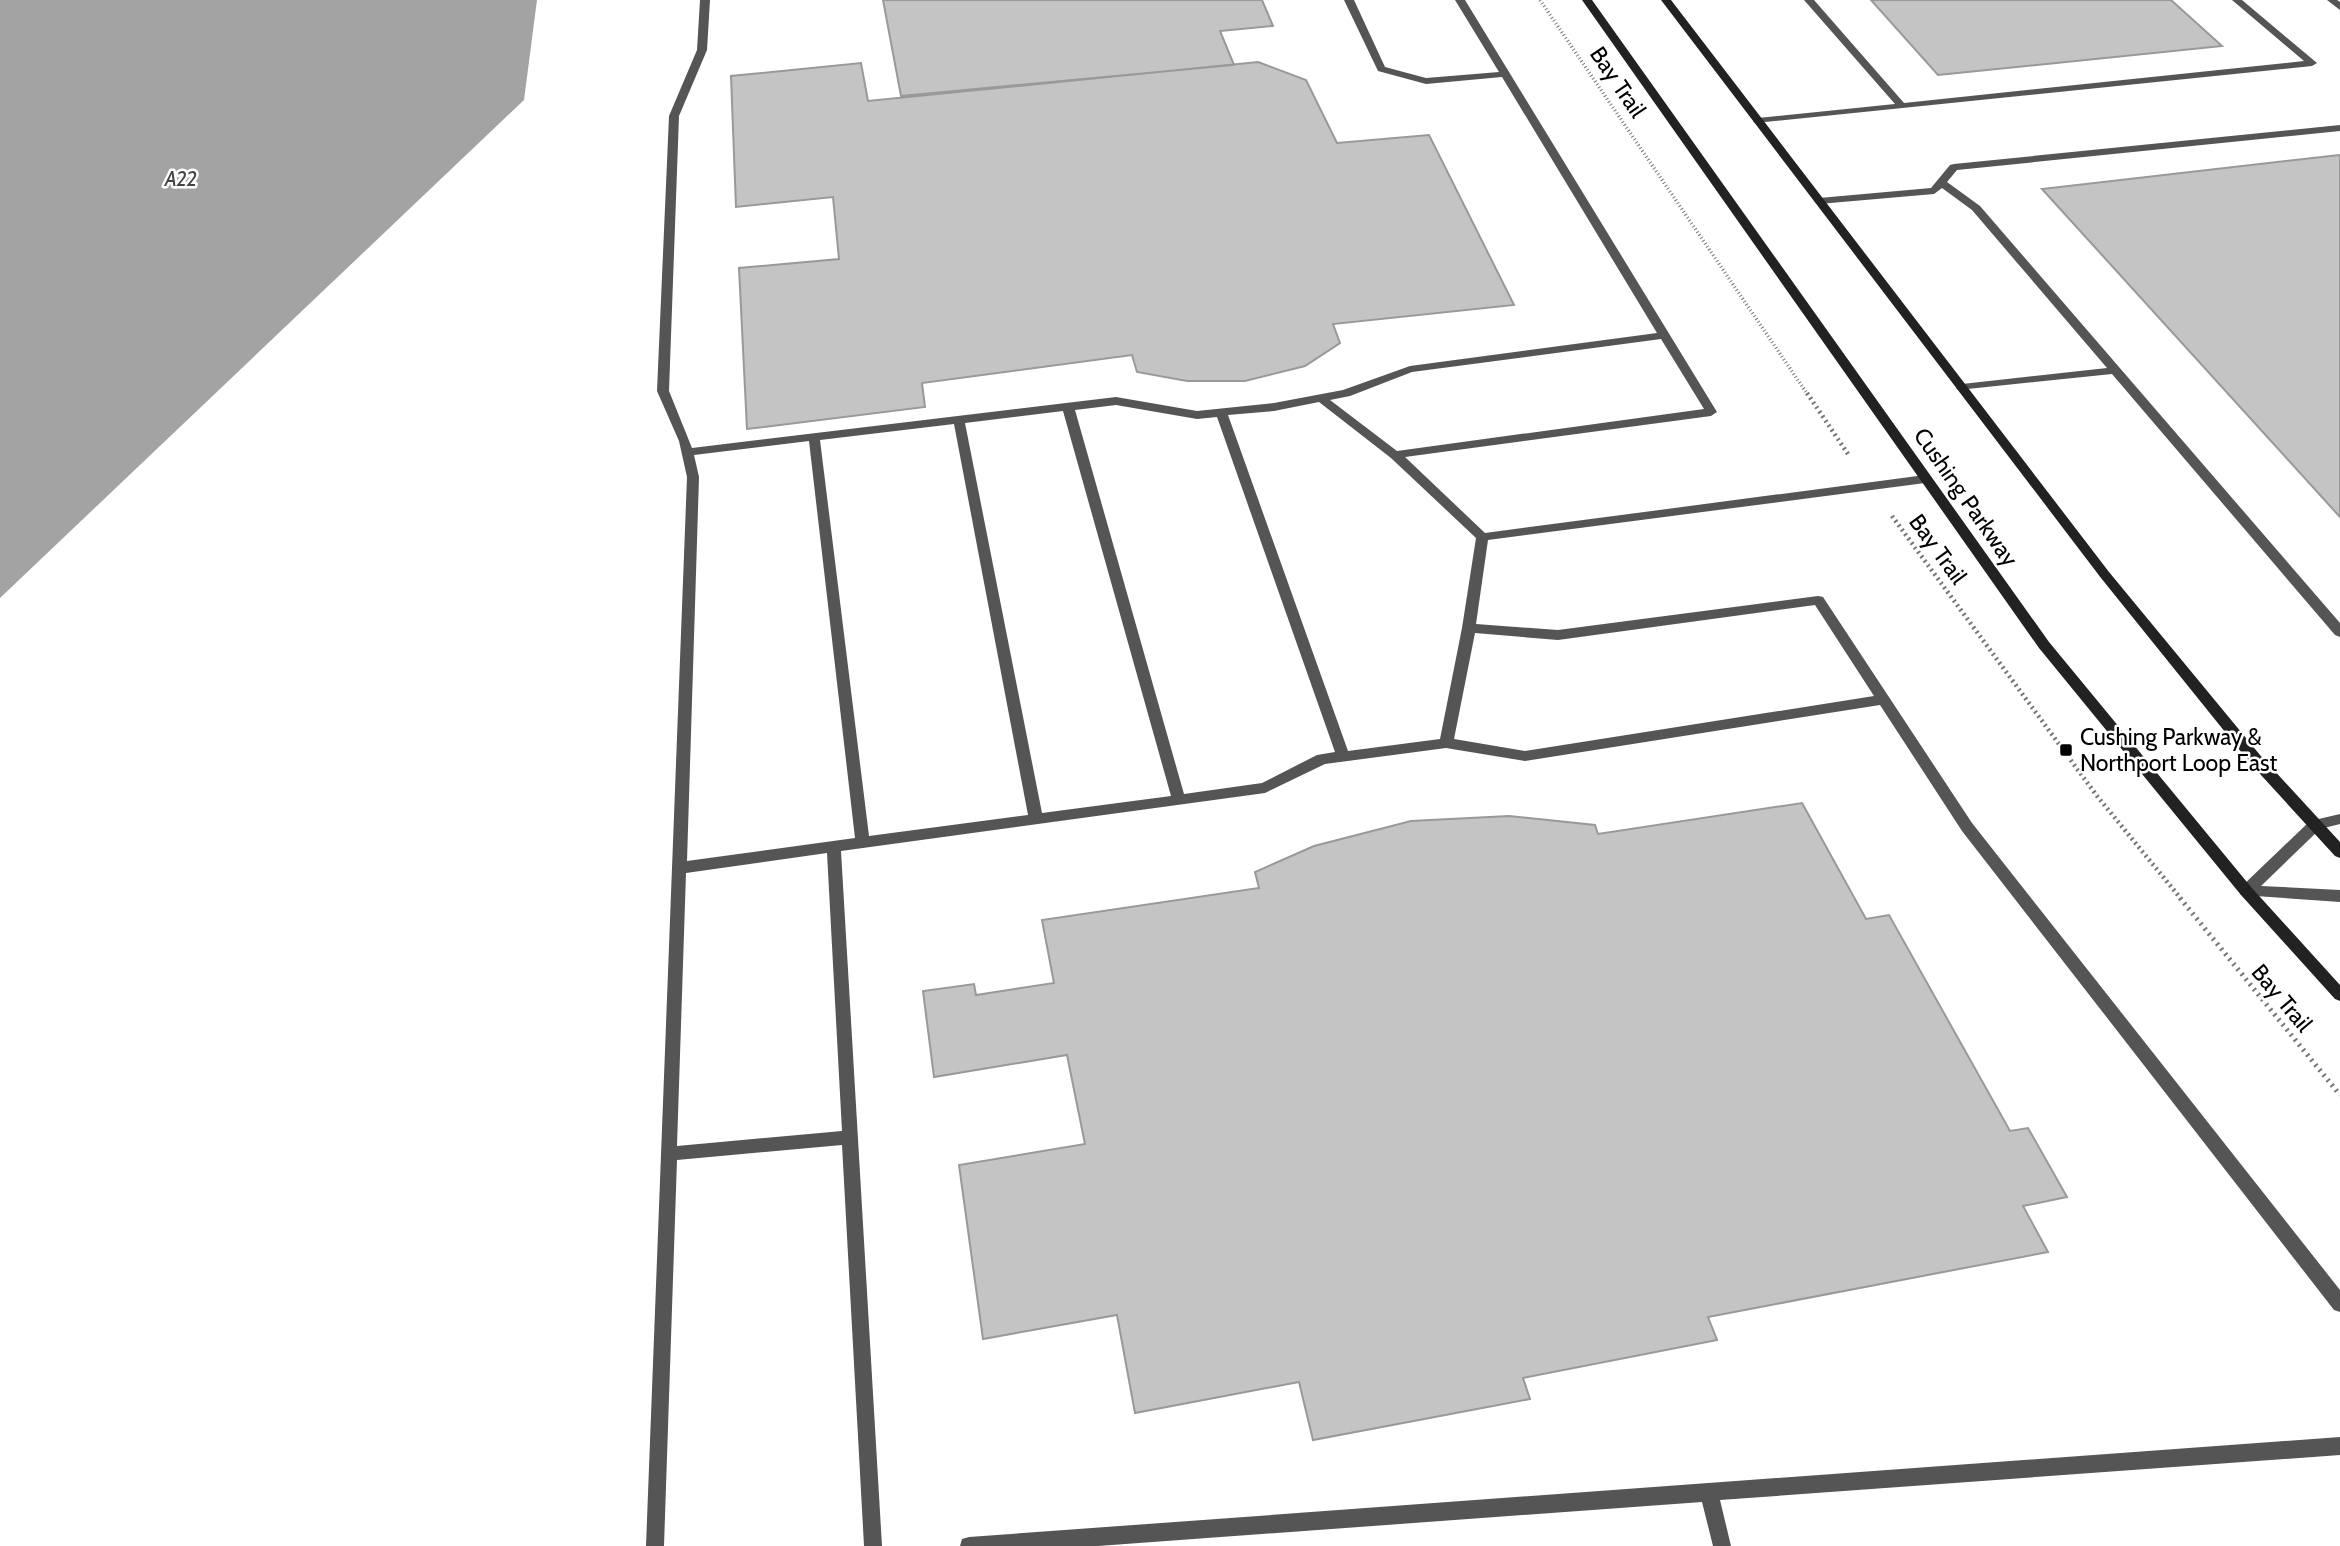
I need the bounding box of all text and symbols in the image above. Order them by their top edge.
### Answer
street label: Bay Trail [1584,41,1652,123]
water label: A22 [164,166,197,191]
street label: Cushing Parkway [1908,422,2024,572]
street label: Bay Trail [1903,508,1973,590]
place label: Cushing Parkway & Northport Loop East [2080,723,2278,777]
marker: Cushing Parkway & Northport Loop East [2058,742,2074,758]
street label: Bay Trail [2246,958,2319,1038]

